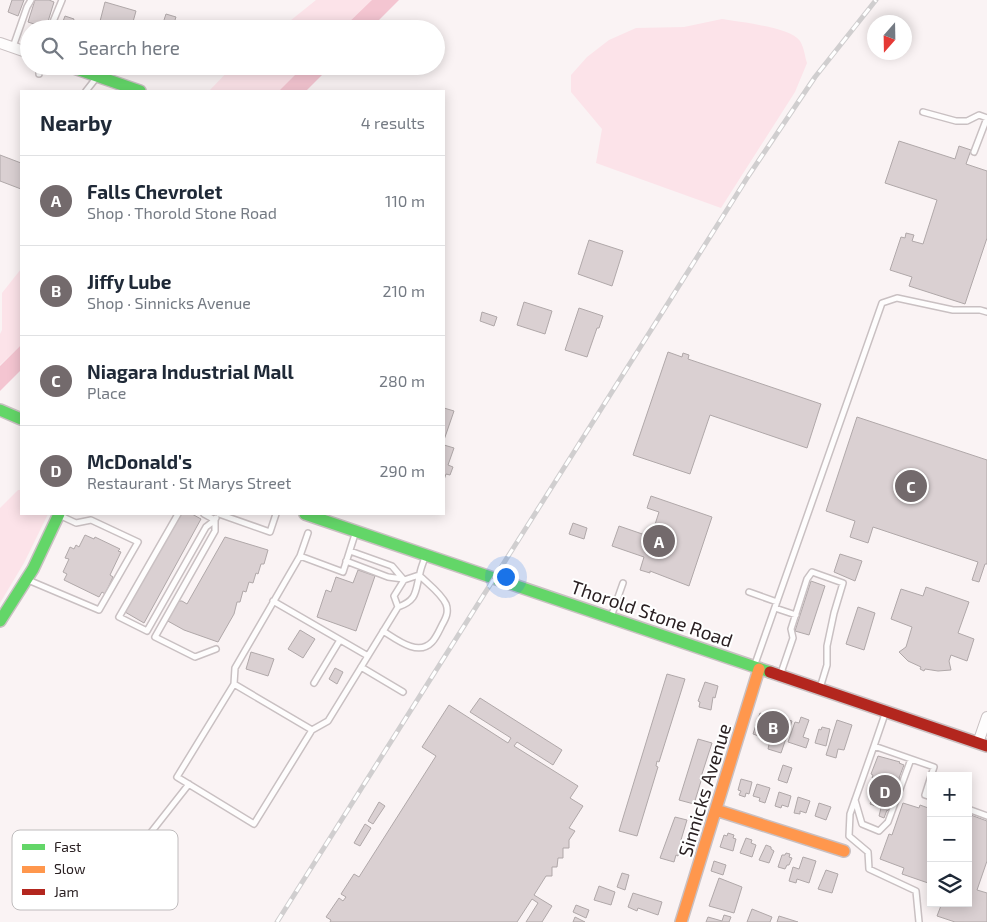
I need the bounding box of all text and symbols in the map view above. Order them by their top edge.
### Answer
north arrow [867,15,912,60]
search box [20,20,445,75]
icon: search [38,34,66,62]
text: Search here [78,36,180,59]
text: Nearby [40,110,112,135]
text: 4 results [361,113,425,132]
text: Falls Chevrolet [87,180,223,203]
text: A [51,191,61,210]
text: 110 m [385,191,425,210]
text: Shop · Thorold Stone Road [87,203,277,222]
text: Jiffy Lube [87,270,172,293]
text: B [51,281,61,300]
text: 210 m [382,281,425,300]
text: Shop · Sinnicks Avenue [87,293,251,312]
text: Niagara Industrial Mall [87,360,294,383]
text: C [51,371,61,390]
text: 280 m [379,371,425,390]
text: Place [87,383,126,402]
text: McDonald's [87,450,192,473]
text: D [51,461,61,480]
text: 290 m [380,461,425,480]
pin: C [895,467,927,505]
text: Restaurant · St Marys Street [87,473,291,492]
pin: A [643,522,675,560]
your location [493,564,519,590]
street label: Thorold Stone Road [568,575,736,651]
pin: B [757,708,789,746]
street label: Sinnicks Avenue [673,721,735,859]
pin: D [869,772,901,810]
map controls [927,772,972,907]
button: + [927,772,972,817]
button: − [927,817,972,862]
legend [12,830,178,910]
text: Fast [54,838,81,855]
text: Slow [54,860,86,877]
button: layers [927,862,972,907]
text: Jam [54,883,79,900]

